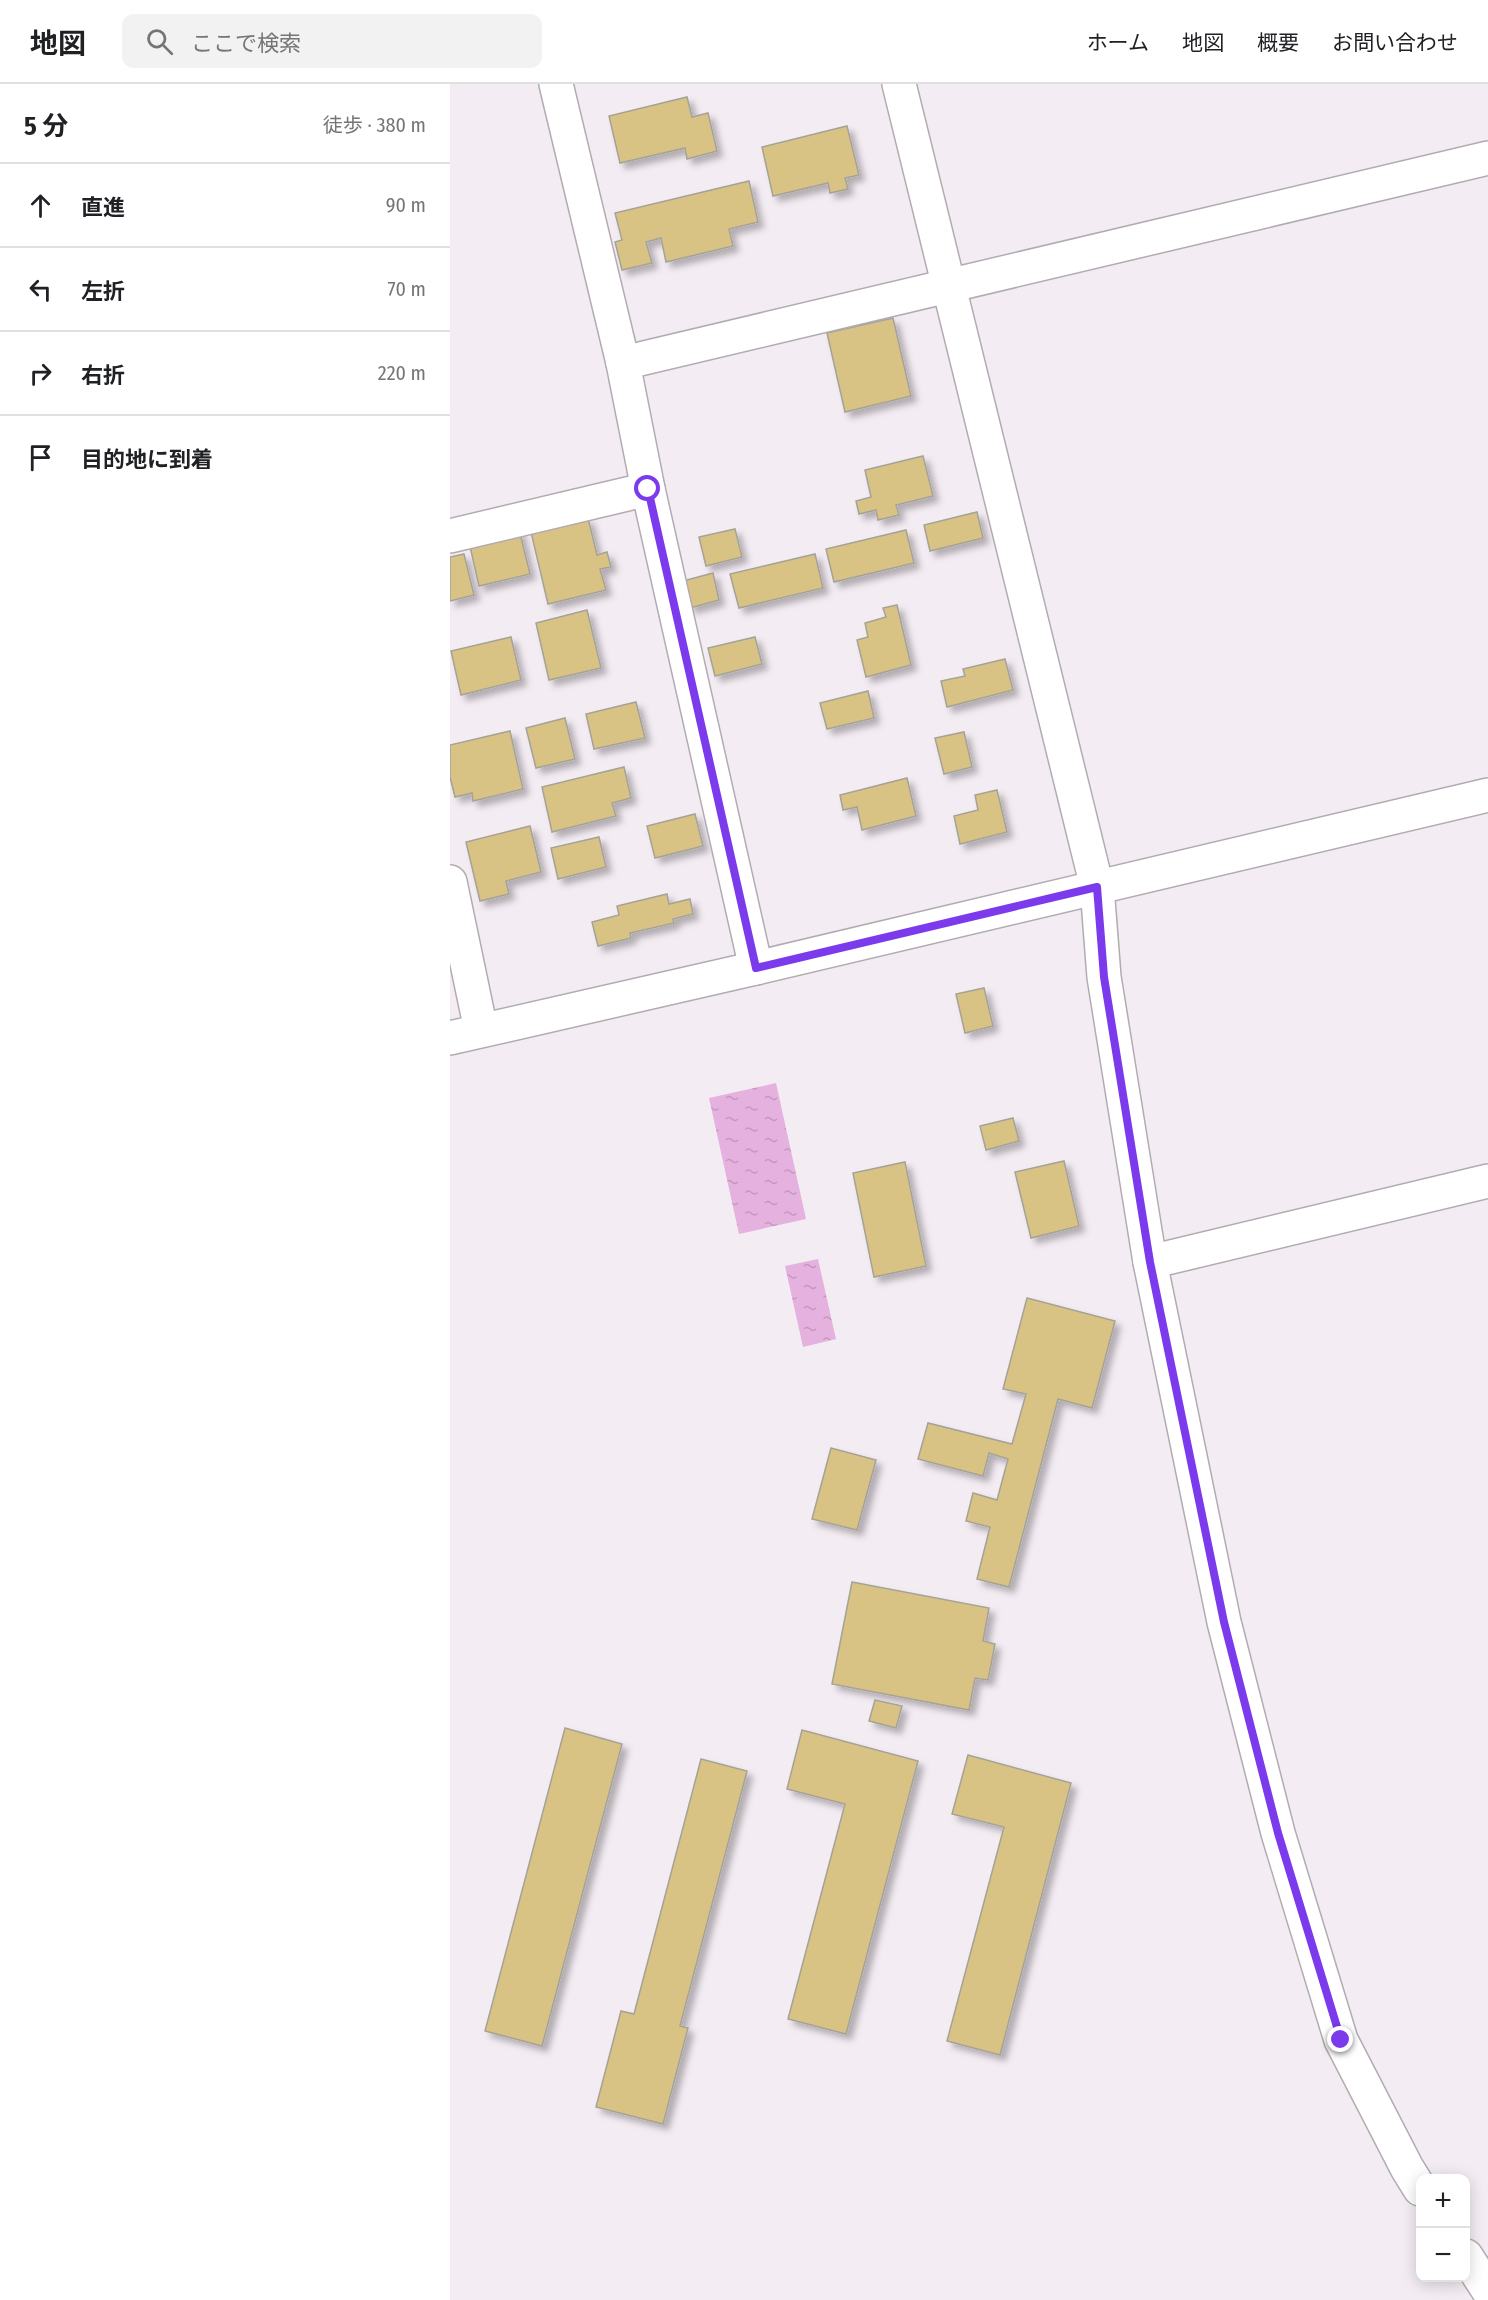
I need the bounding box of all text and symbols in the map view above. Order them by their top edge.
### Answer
search box [122,14,542,68]
icon: search [143,25,176,58]
text: 地図 [30,27,86,60]
text: ここで検索 [191,30,301,57]
text: ホーム [1087,30,1149,56]
text: 地図 [1182,30,1224,56]
text: 概要 [1257,30,1299,56]
text: お問い合わせ [1332,30,1458,56]
text: 5 分 [24,111,68,142]
text: 徒歩 · 380 m [323,113,426,137]
icon: ahead [24,189,57,222]
text: 90 m [386,193,426,217]
text: 直進 [81,194,125,221]
icon: left [24,273,57,306]
text: 70 m [388,277,426,301]
text: 左折 [81,278,125,305]
icon: right [24,357,57,390]
text: 220 m [378,361,426,385]
text: 右折 [81,362,125,389]
icon: arrive [24,441,57,474]
text: 目的地に到着 [81,446,213,473]
route start [634,475,660,501]
route end [1327,2026,1353,2052]
map controls [1416,2174,1470,2282]
button: + [1416,2174,1470,2228]
button: − [1416,2228,1470,2282]

